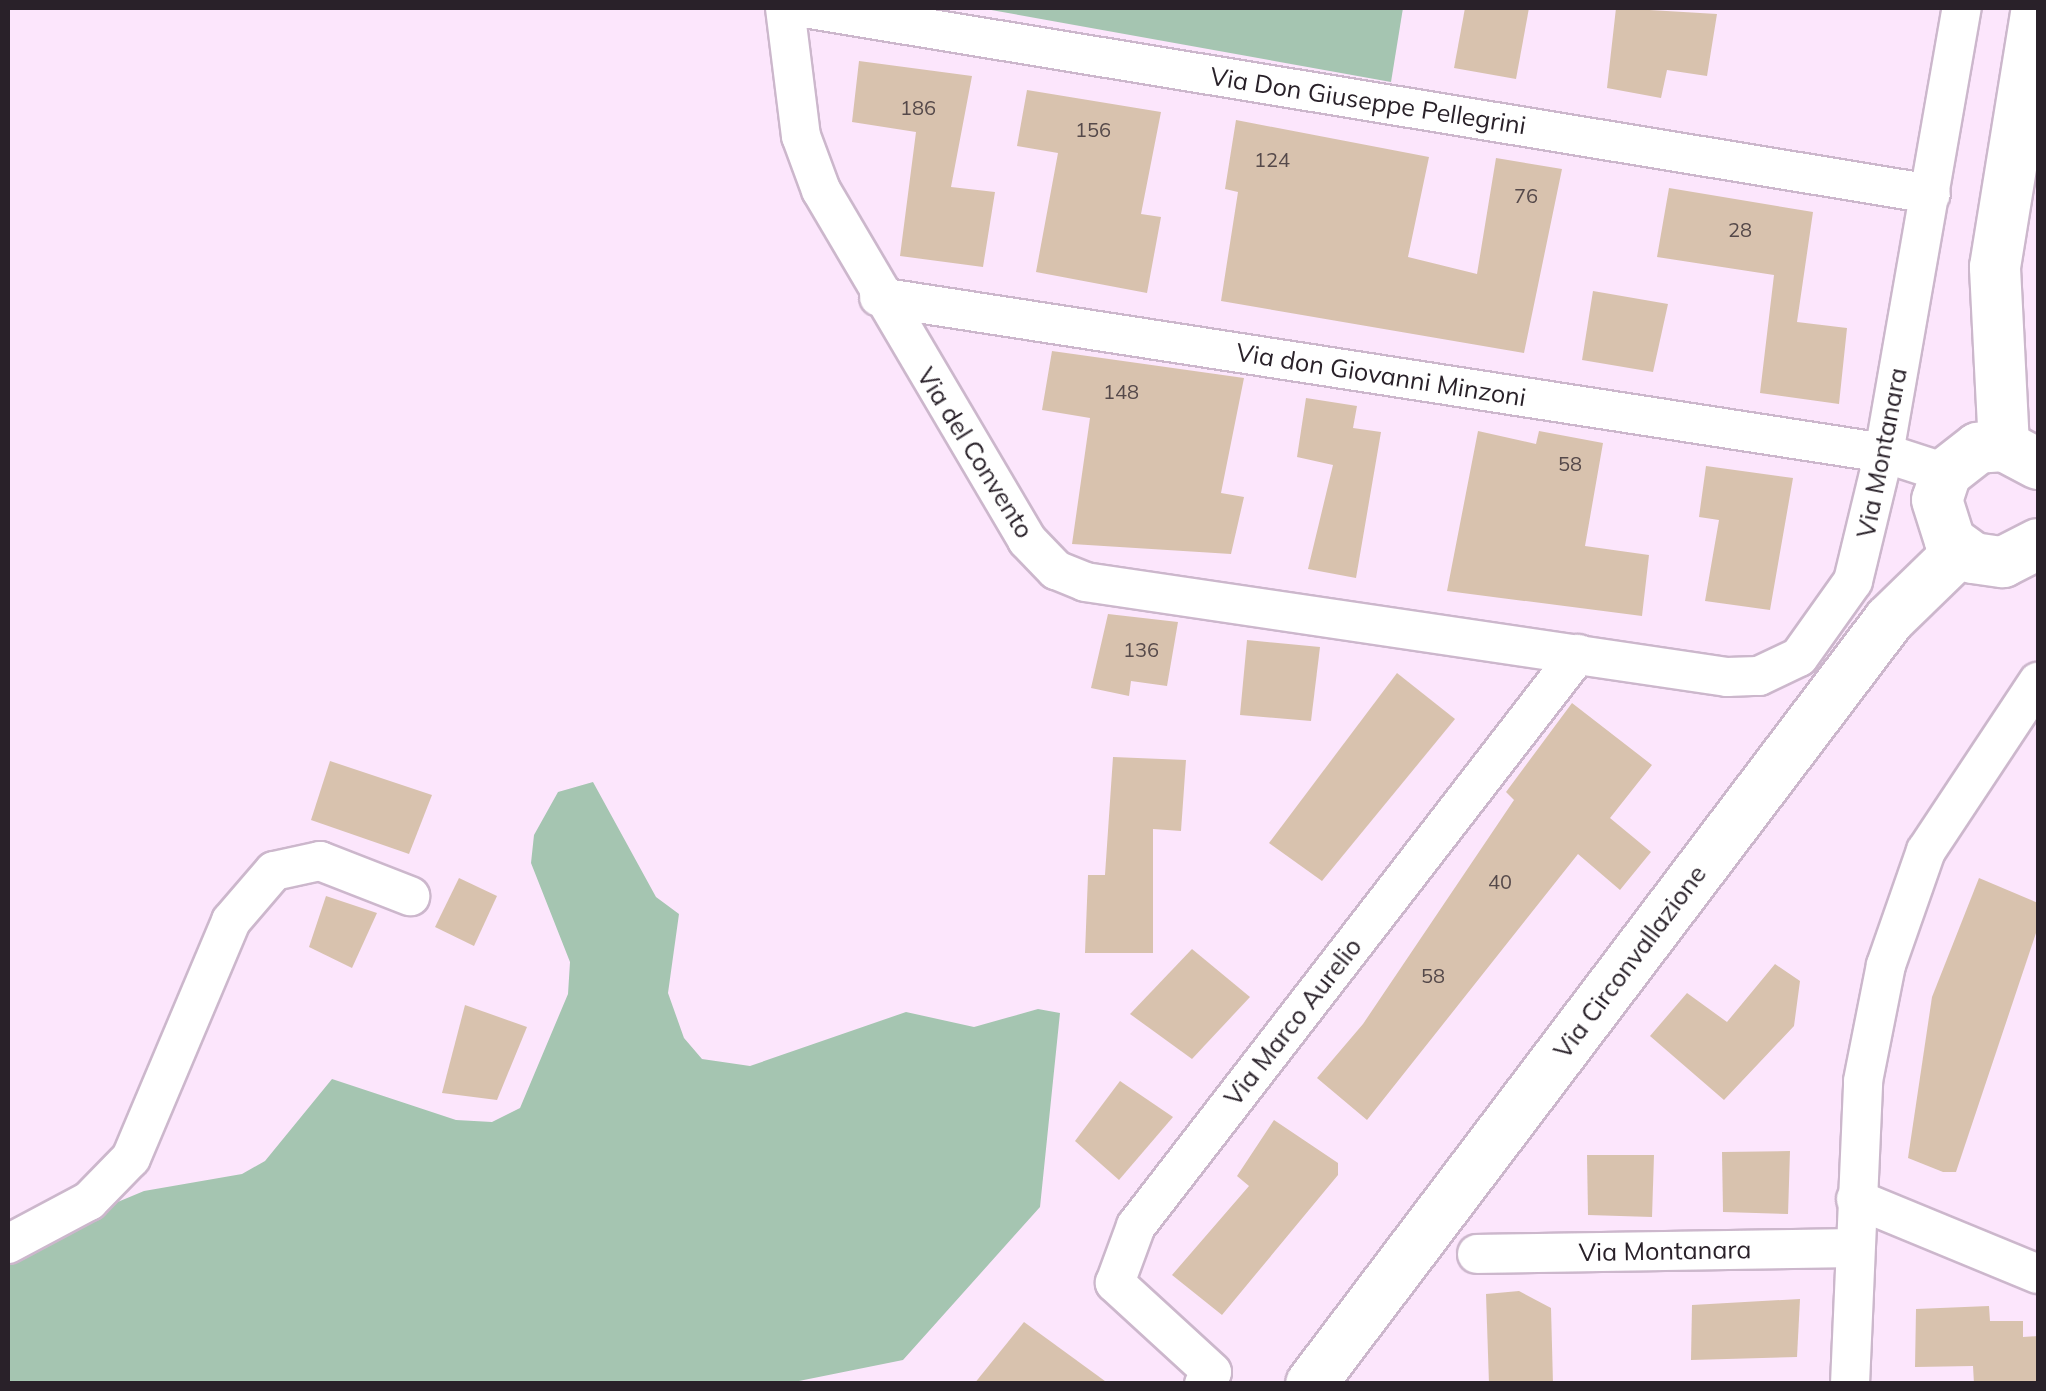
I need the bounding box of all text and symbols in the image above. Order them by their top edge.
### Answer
street label: Via Don Giuseppe Pellegrini [1208,61,1528,141]
house number: 186 [900,95,936,119]
house number: 156 [1075,117,1111,141]
house number: 124 [1254,147,1290,171]
house number: 76 [1514,183,1538,207]
house number: 28 [1728,217,1752,241]
street label: Via don Giovanni Minzoni [1234,337,1528,413]
street label: Via del Convento [911,362,1039,544]
street label: Via Montanara [1851,365,1913,541]
house number: 148 [1103,379,1139,403]
house number: 58 [1558,451,1582,475]
house number: 136 [1123,637,1159,661]
street label: Via Circonvallazione [1548,859,1712,1065]
house number: 40 [1488,869,1512,893]
street label: Via Marco Aurelio [1218,932,1368,1112]
house number: 58 [1421,963,1445,987]
street label: Via Montanara [1578,1234,1752,1268]

